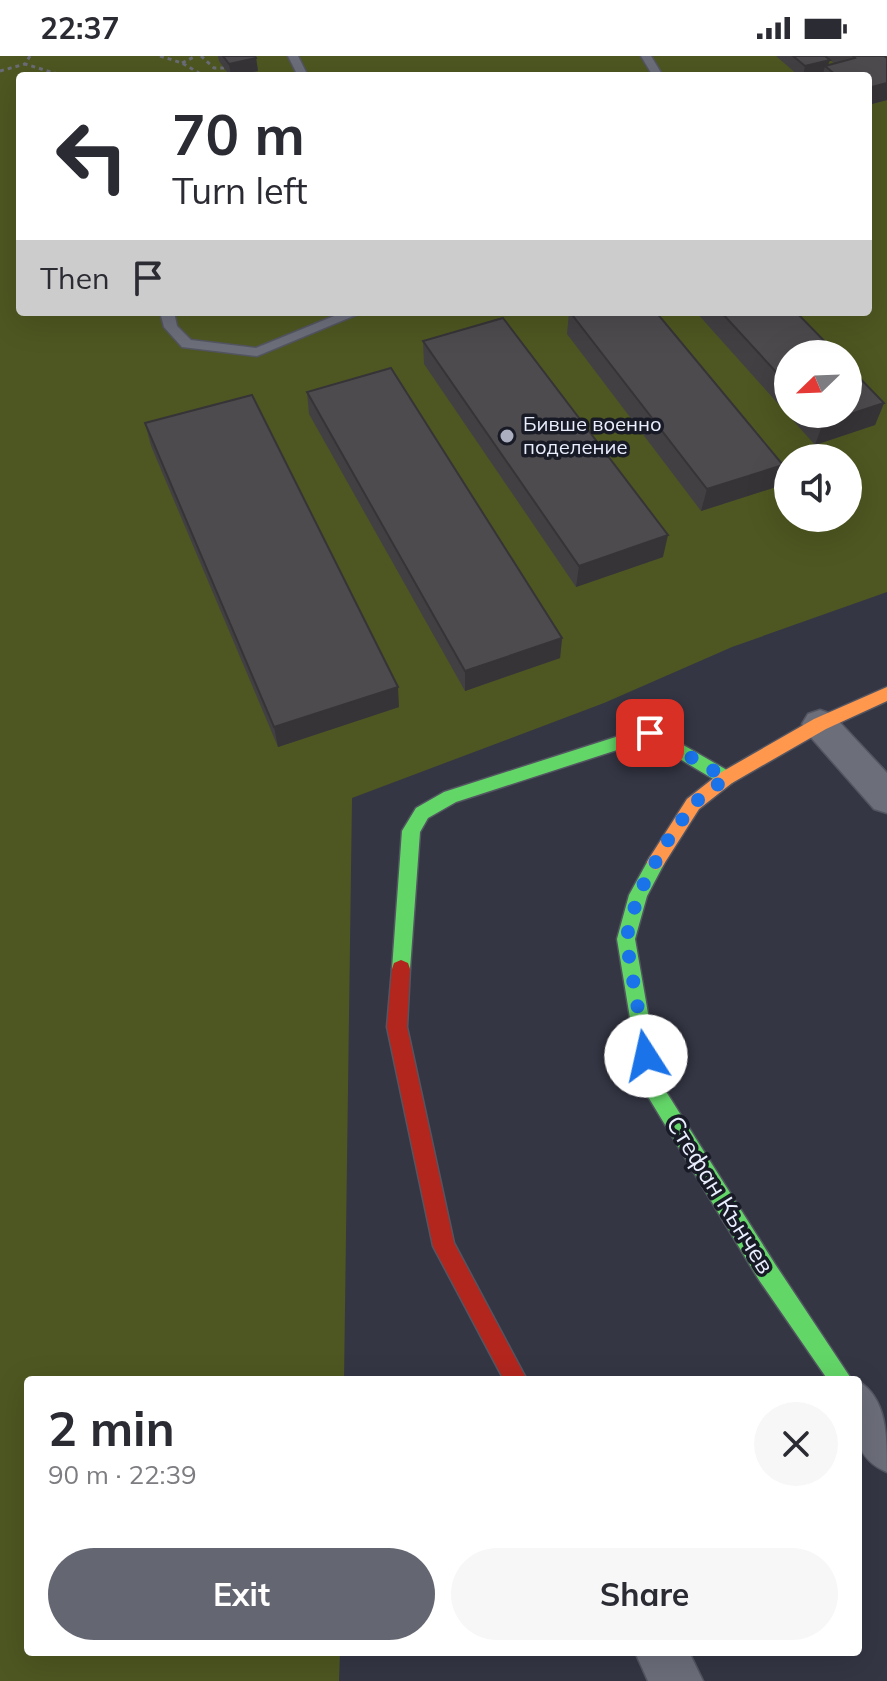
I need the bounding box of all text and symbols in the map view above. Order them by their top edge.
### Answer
text: 22:37 [40,9,119,47]
text: 70 m [172,99,305,169]
icon: left [40,104,144,208]
text: Turn left [172,168,308,213]
icon: arrive [126,256,170,300]
text: Then [40,259,110,297]
north arrow [774,340,862,428]
map controls [774,340,862,532]
place label: Бивше военно поделение [523,411,662,459]
marker: Бивше военно поделение [498,427,516,445]
button: sound [774,444,862,532]
pin [616,699,684,767]
icon: arrive [628,711,672,755]
position arrow [604,1014,688,1098]
street label: Стефан Кънчев [660,1110,781,1279]
text: 2 min [48,1398,175,1458]
button: close [754,1402,838,1486]
text: 90 m · 22:39 [48,1458,197,1491]
button: Exit [48,1548,435,1640]
button: Share [451,1548,838,1640]

